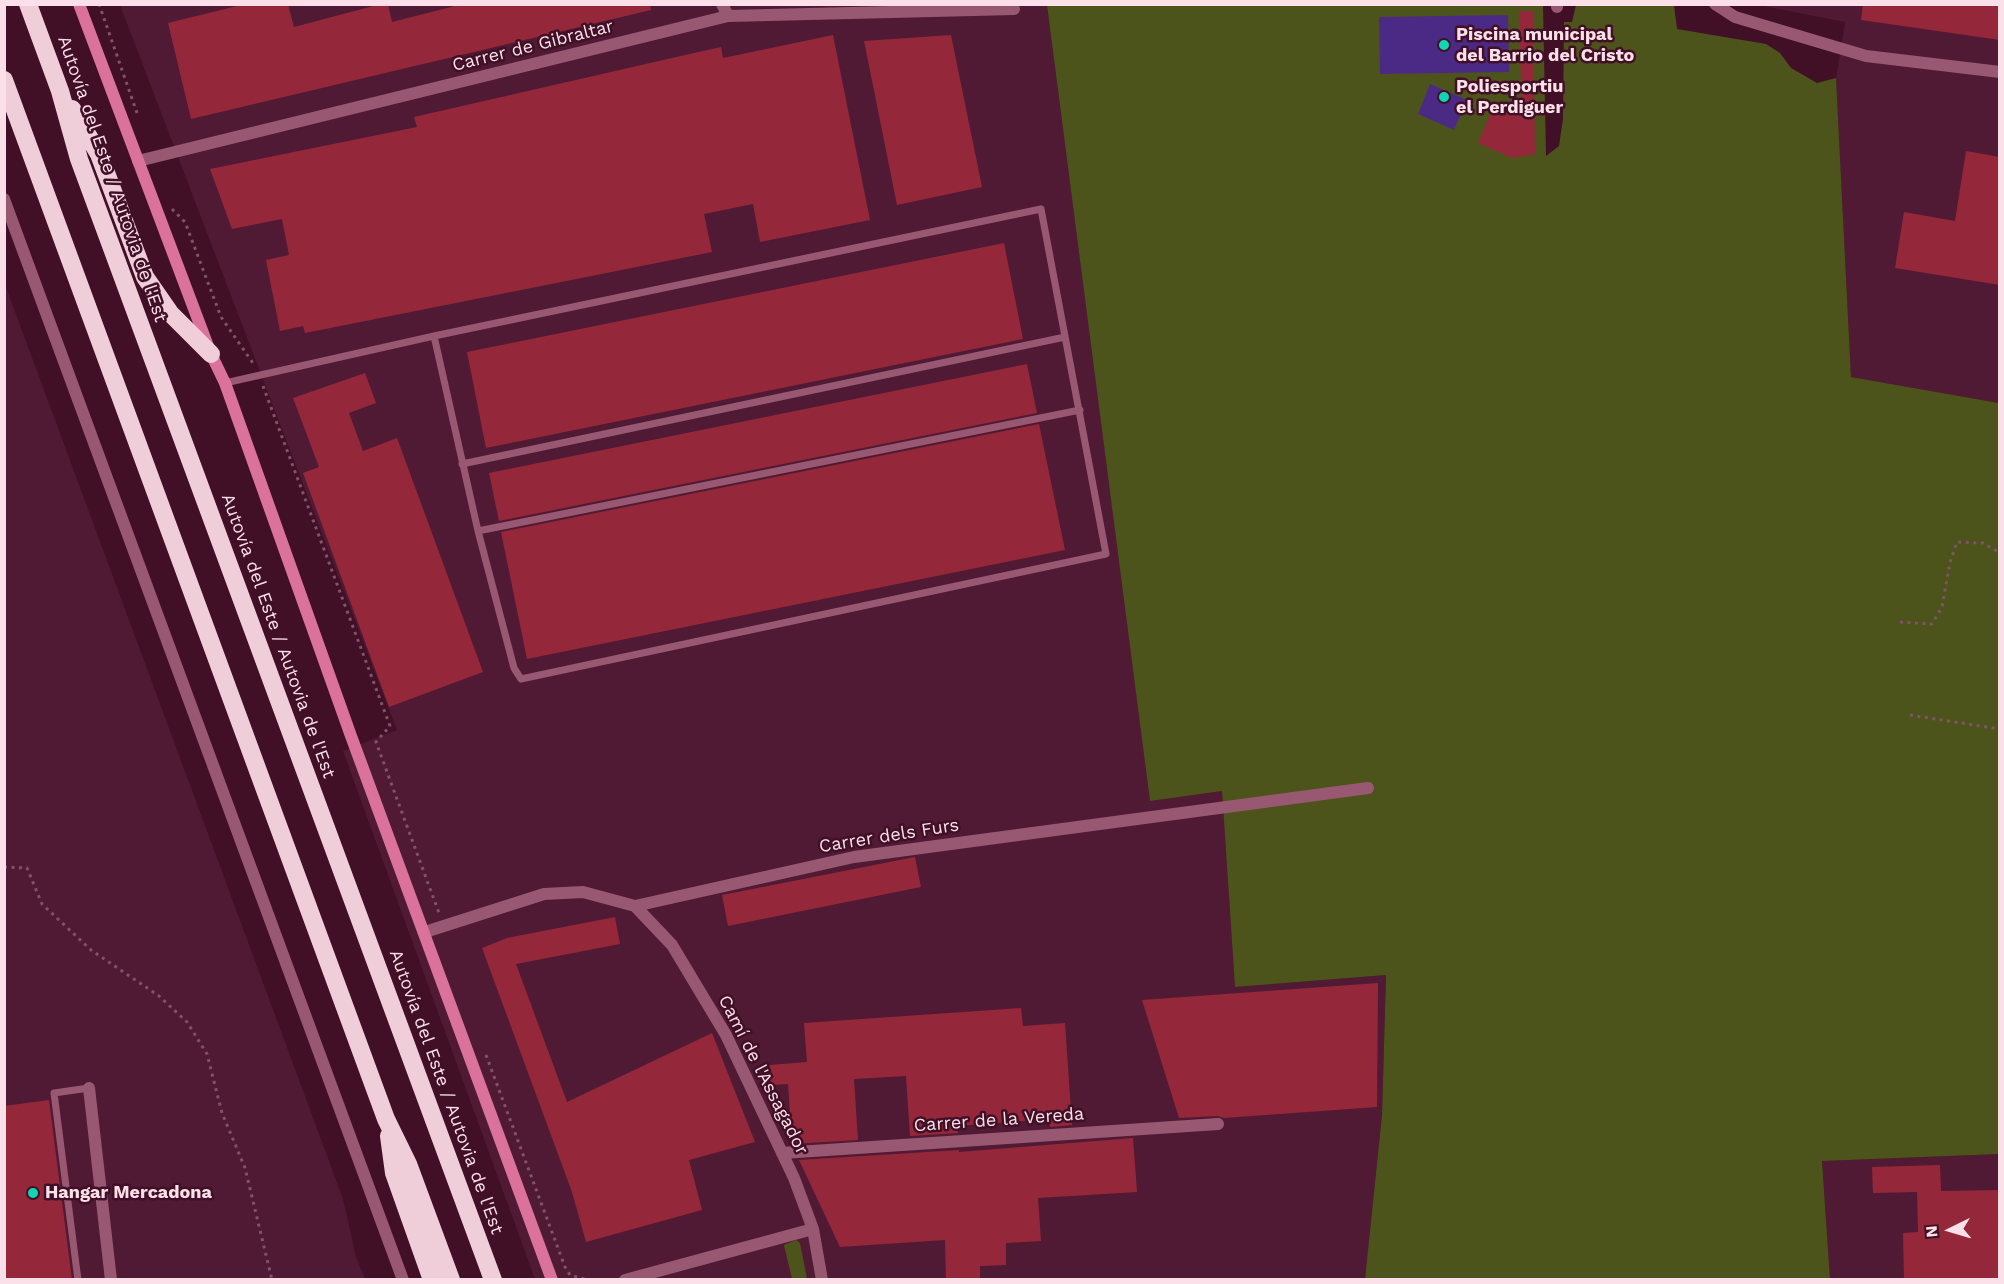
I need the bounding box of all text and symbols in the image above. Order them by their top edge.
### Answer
street label: Carrer de Gibraltar [450,16,616,76]
place label: Piscina municipal del Barrio del Cristo [1456,24,1634,66]
street label: Autovía del Este / Autovia de l'Est [53,33,171,325]
marker: Piscina municipal del Barrio del Cristo [1437,38,1451,52]
place label: Poliesportiu el Perdiguer [1456,76,1564,118]
marker: Poliesportiu el Perdiguer [1437,90,1451,104]
street label: Autovía del Este / Autovia de l'Est [216,491,340,781]
street label: Carrer dels Furs [817,814,961,858]
street label: Autovía del Este / Autovia de l'Est [384,947,508,1237]
street label: Camí de l'Assagador [713,992,813,1158]
street label: Carrer de la Vereda [913,1103,1085,1137]
place label: Hangar Mercadona [45,1182,212,1204]
marker: Hangar Mercadona [26,1186,40,1200]
north arrow [1920,1200,1980,1260]
text: N [1922,1225,1942,1238]

